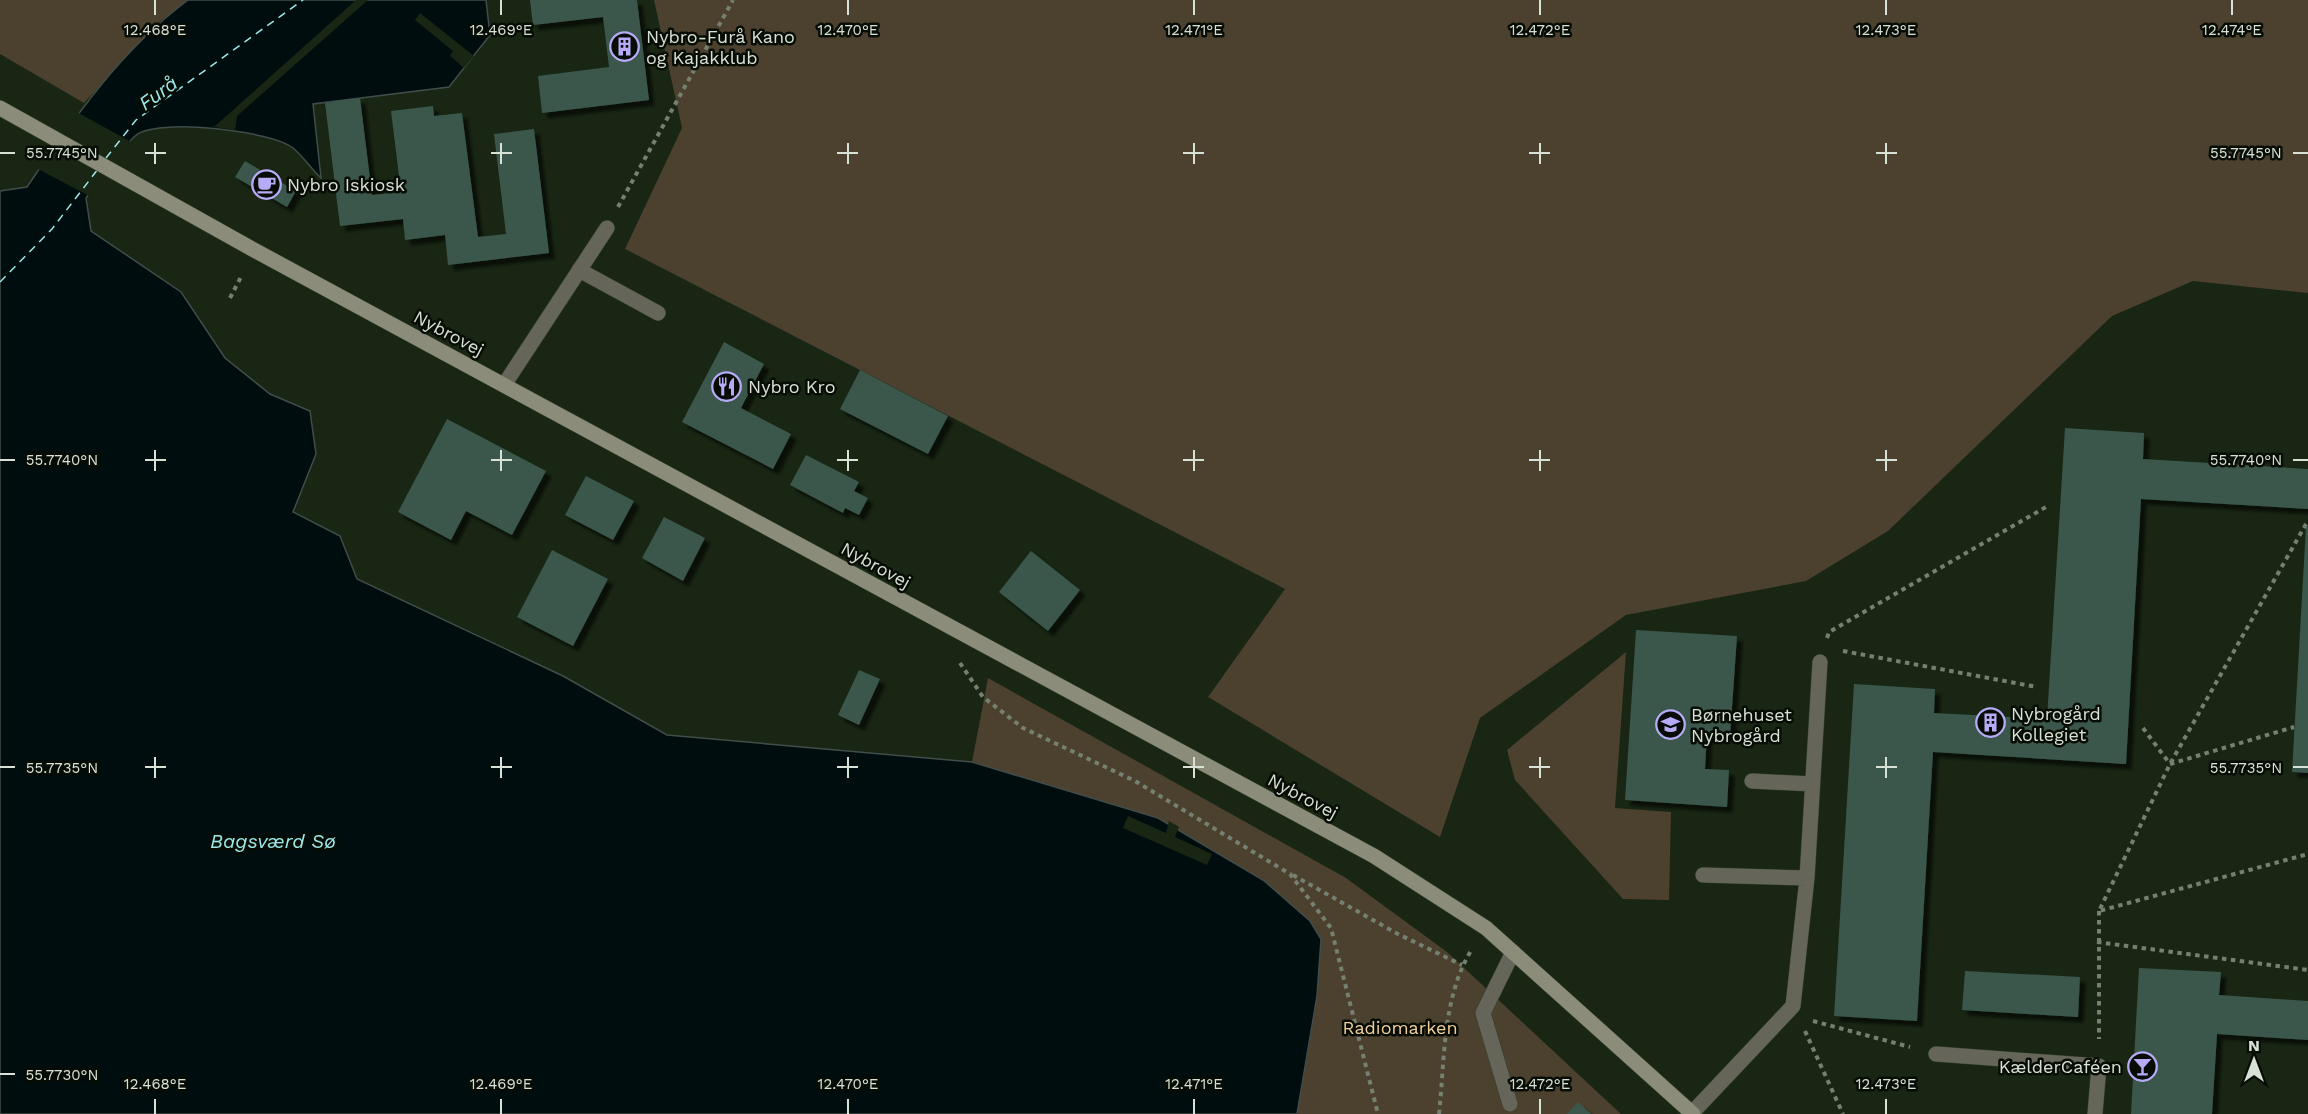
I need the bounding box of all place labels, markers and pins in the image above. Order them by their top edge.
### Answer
place label: Nybro-Furå Kano og Kajakklub [646,26,795,68]
building icon: Nybro-Furå Kano og Kajakklub [609,30,641,62]
cafe icon: Nybro Iskiosk [250,168,282,200]
place label: Nybro Iskiosk [287,174,405,195]
restaurant icon: Nybro Kro [711,370,743,402]
place label: Nybro Kro [748,376,835,397]
place label: Nybrogård Kollegiet [2011,703,2101,745]
place label: Børnehuset Nybrogård [1691,704,1792,746]
building icon: Nybrogård Kollegiet [1974,707,2006,739]
school or university icon: Børnehuset Nybrogård [1654,708,1686,740]
bar icon: KælderCaféen [2127,1050,2159,1082]
place label: KælderCaféen [1999,1056,2122,1077]

